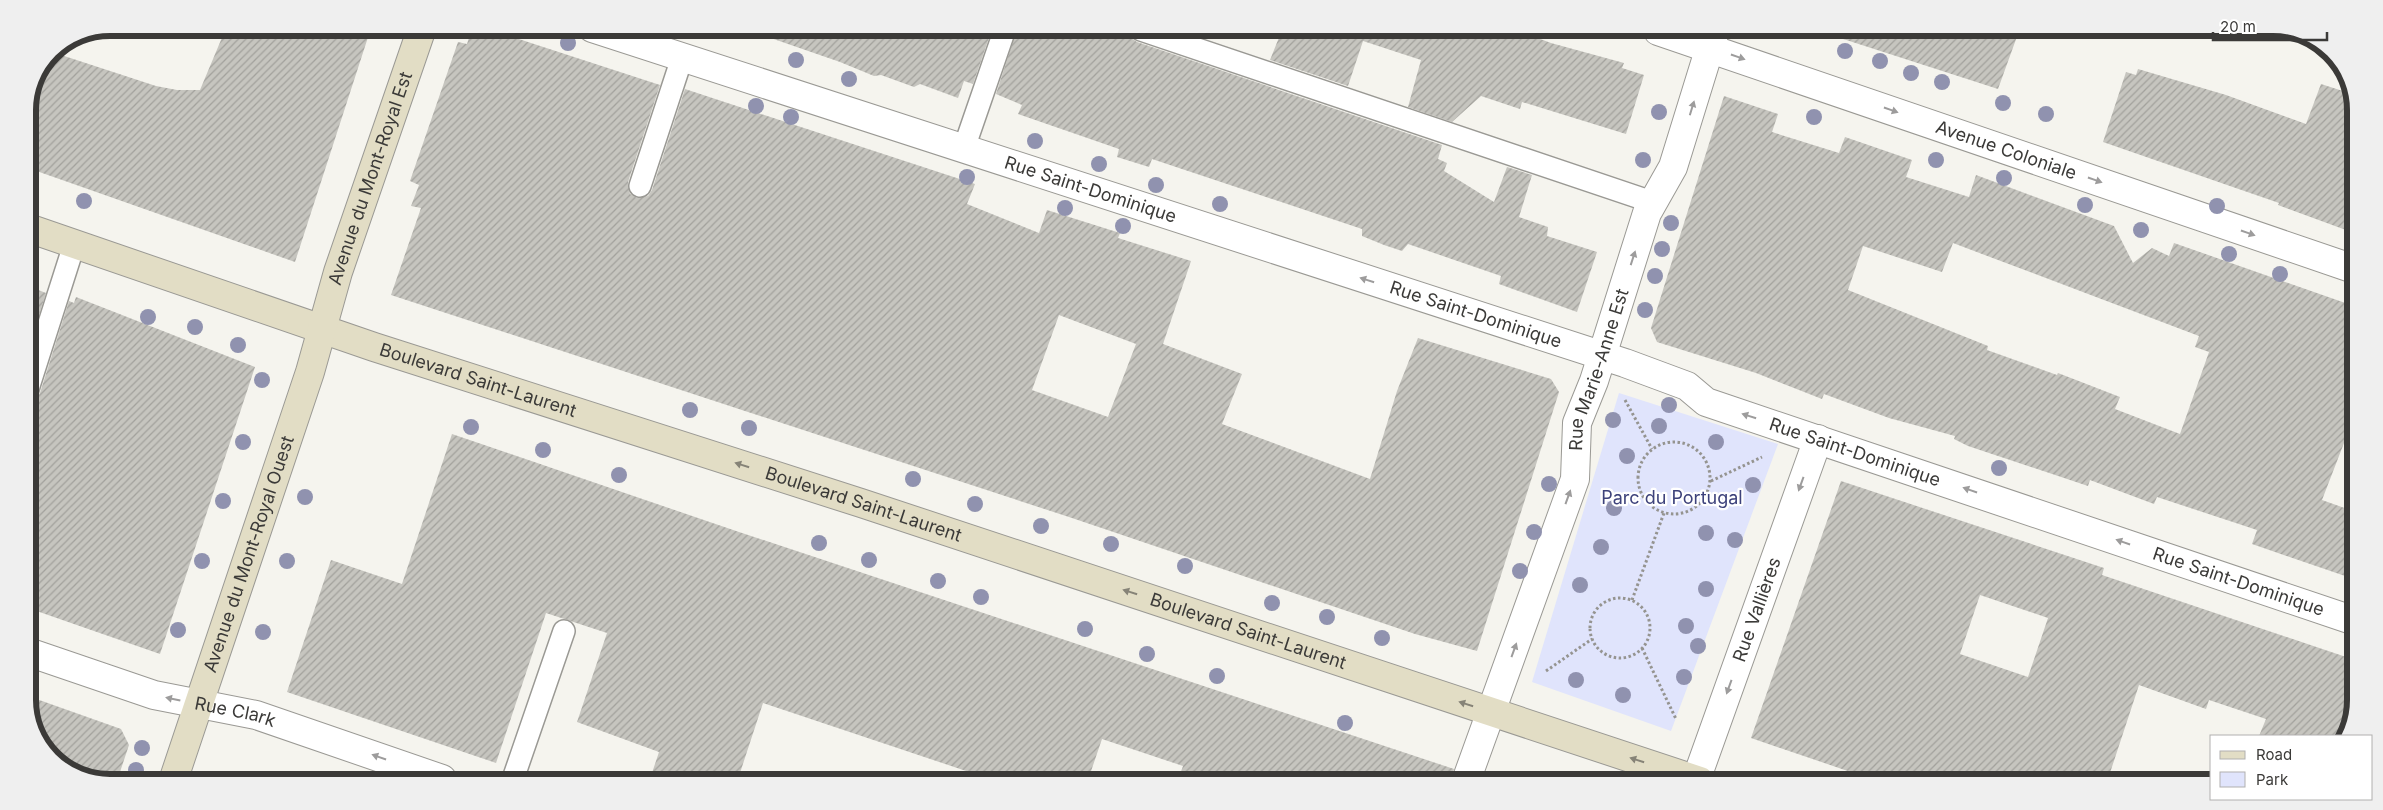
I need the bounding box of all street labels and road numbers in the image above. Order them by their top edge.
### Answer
street label: Avenue du Mont-Royal Est [324,69,416,287]
street label: Avenue Coloniale [1933,116,2080,183]
street label: Rue Saint-Dominique [1002,152,1179,227]
street label: Rue Saint-Dominique [1387,276,1564,352]
street label: Rue Marie-Anne Est [1565,286,1633,451]
street label: Boulevard Saint-Laurent [377,338,579,421]
street label: Rue Saint-Dominique [1767,413,1943,490]
street label: Avenue du Mont-Royal Ouest [199,433,298,675]
street label: Boulevard Saint-Laurent [763,462,965,546]
street label: Rue Saint-Dominique [2150,543,2327,620]
street label: Rue Vallières [1728,554,1785,665]
street label: Boulevard Saint-Laurent [1147,588,1349,673]
street label: Rue Clark [193,692,279,731]

